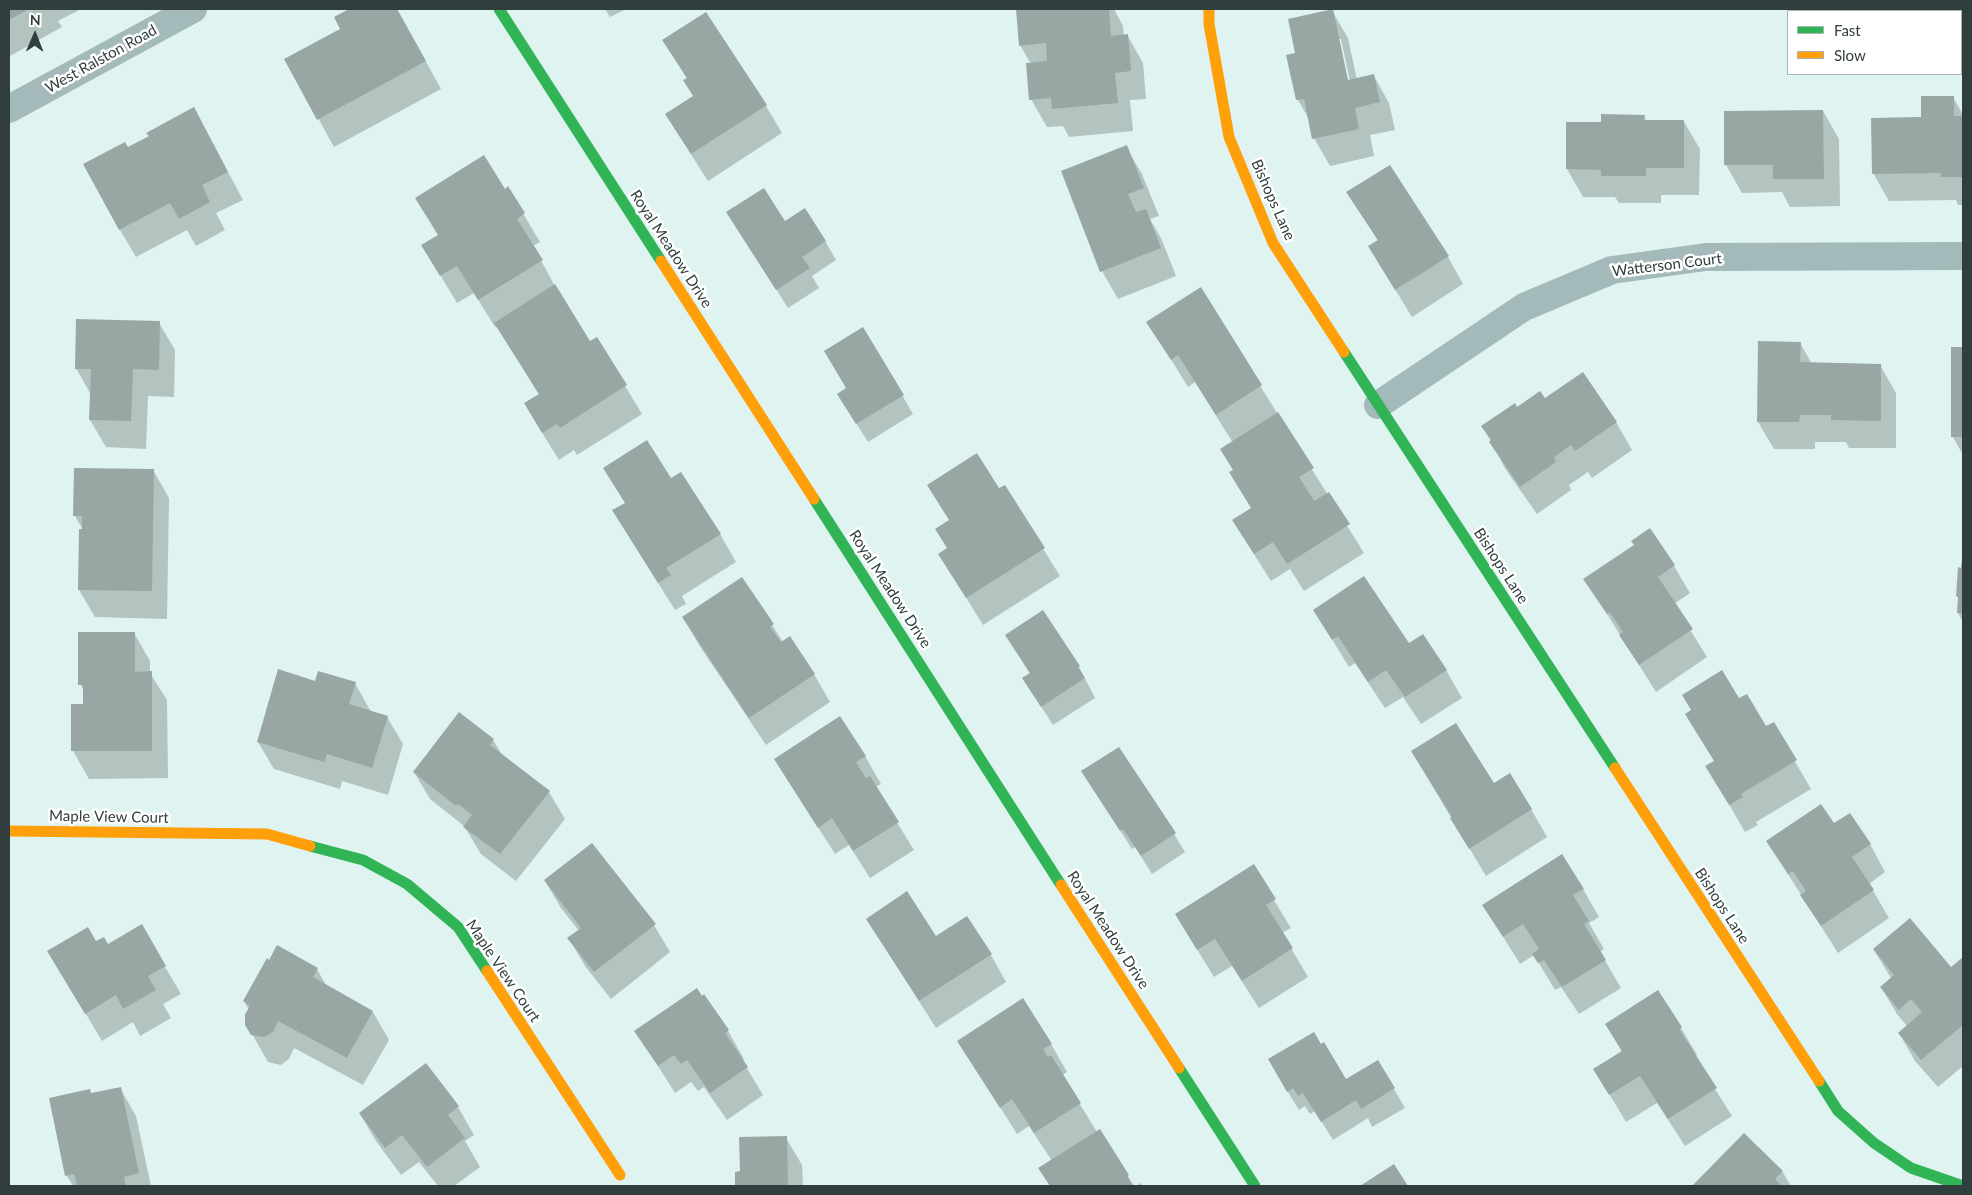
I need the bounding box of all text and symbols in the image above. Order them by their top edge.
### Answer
north arrow [10,10,60,60]
legend [1787,10,1962,75]
text: N [30,11,41,28]
street label: West Ralston Road [42,21,160,97]
text: Fast [1834,21,1861,39]
text: Slow [1834,46,1866,64]
street label: Bishops Lane [1247,157,1299,243]
street label: Royal Meadow Drive [626,187,716,311]
street label: Watterson Court [1611,249,1723,281]
street label: Bishops Lane [1470,525,1532,607]
street label: Royal Meadow Drive [845,527,935,651]
street label: Maple View Court [49,807,169,827]
street label: Bishops Lane [1691,865,1753,947]
street label: Royal Meadow Drive [1063,868,1153,992]
street label: Maple View Court [462,916,544,1026]

